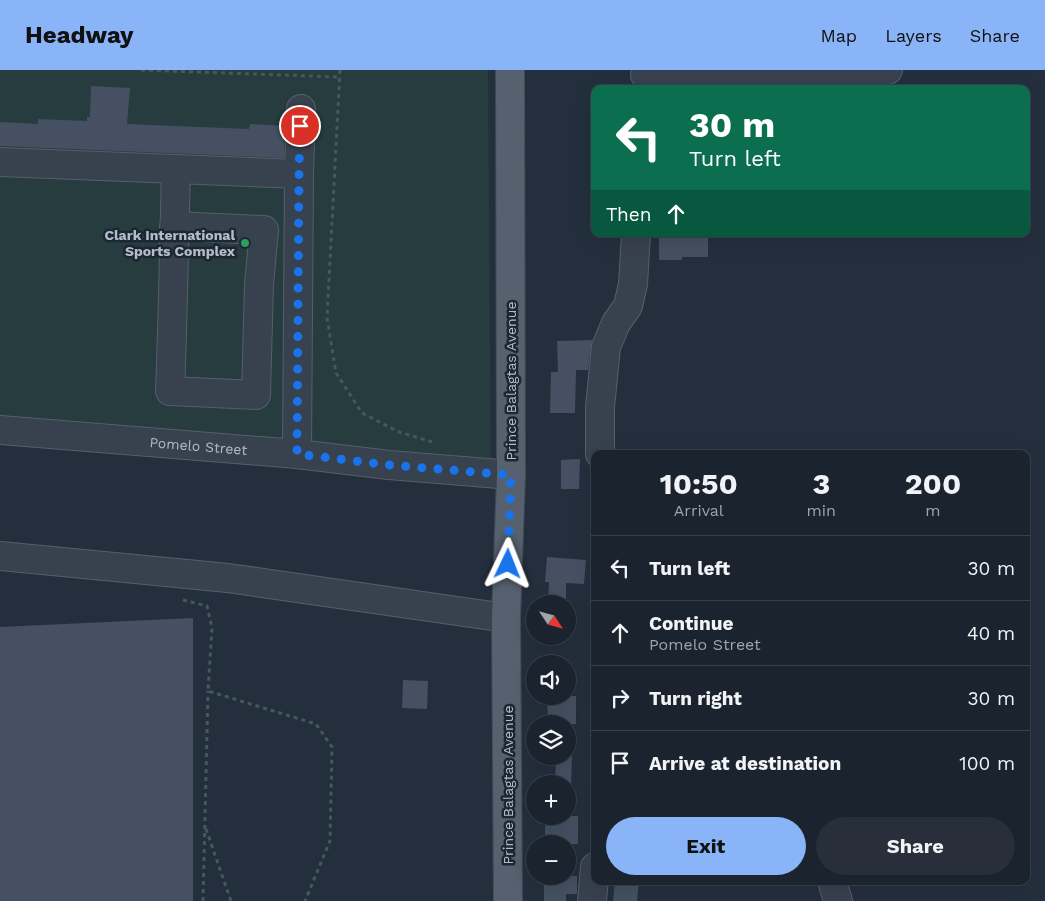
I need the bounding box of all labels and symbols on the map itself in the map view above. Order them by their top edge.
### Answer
pin [279,105,321,147]
place label: Clark International Sports Complex [104,227,236,259]
marker: Clark International Sports Complex [239,237,251,249]
street label: Prince Balagtas Avenue [503,302,519,460]
street label: Pomelo Street [149,434,248,458]
position arrow [481,537,533,589]
north arrow [526,595,576,645]
street label: Prince Balagtas Avenue [500,706,516,864]

